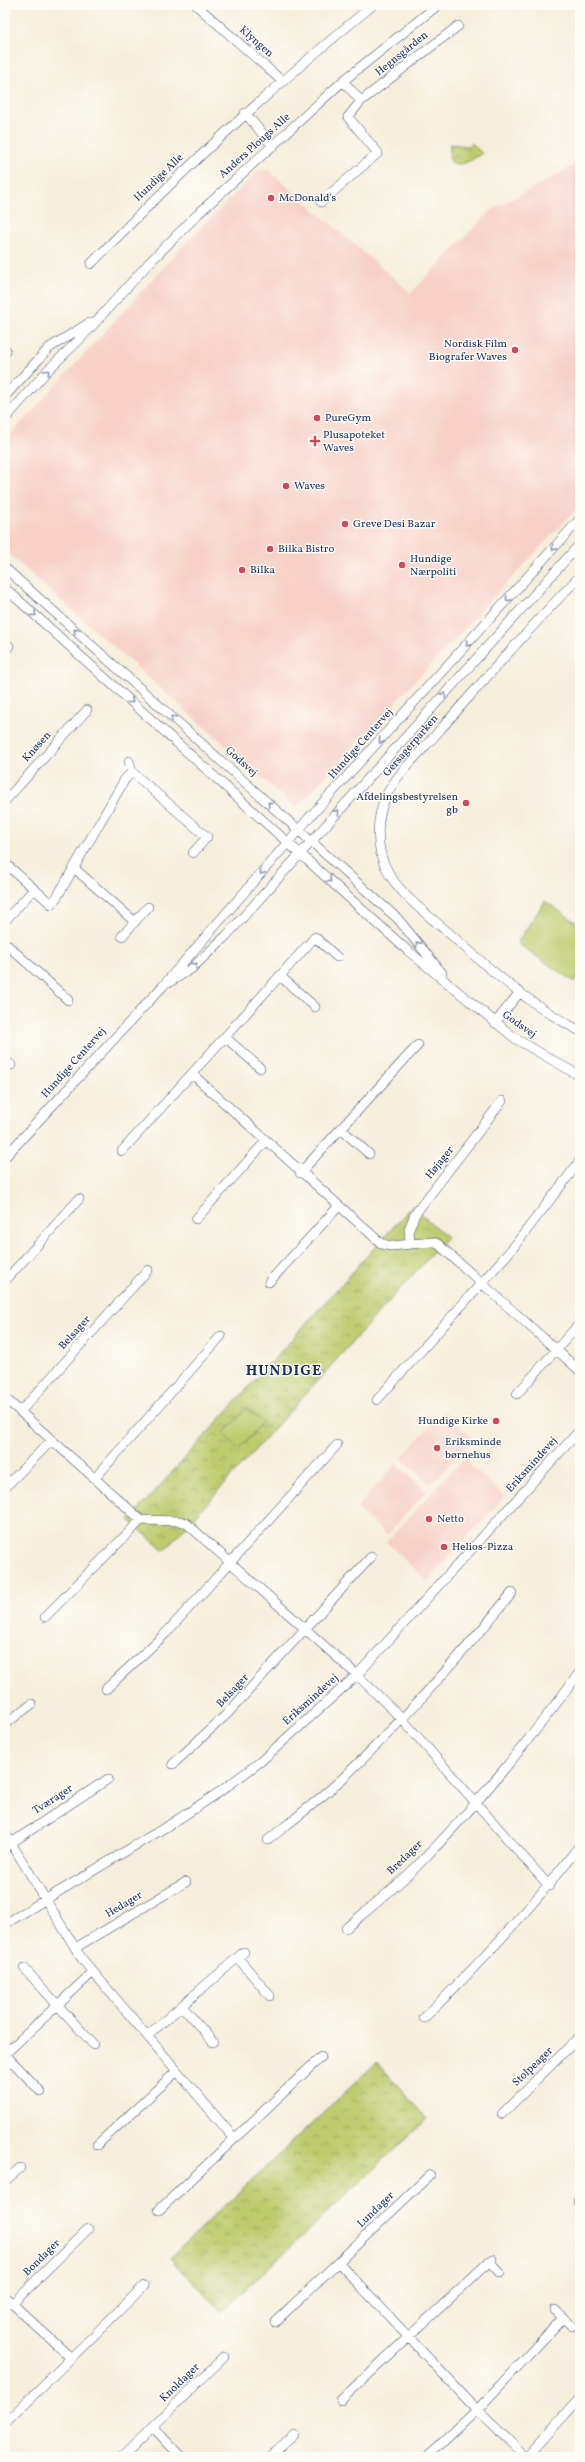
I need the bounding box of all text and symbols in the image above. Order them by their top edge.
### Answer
street label: Klyngen [236,23,277,61]
street label: Hegnsgården [372,28,432,80]
street label: Anders Plougs Alle [216,110,294,182]
street label: Hundige Alle [131,151,187,205]
place label: McDonald's [279,191,337,206]
marker: McDonald's [266,193,276,203]
place label: Nordisk Film Biografer Waves [429,337,507,365]
marker: Nordisk Film Biografer Waves [510,345,520,355]
one-way arrow [42,369,49,376]
place label: PureGym [325,411,371,426]
marker: PureGym [312,413,322,423]
place label: Plusapoteket Waves [323,428,385,456]
marker: Plusapoteket Waves [310,436,320,446]
place label: Waves [294,479,325,494]
marker: Waves [281,481,291,491]
place label: Greve Desi Bazar [353,517,436,532]
marker: Greve Desi Bazar [340,519,350,529]
place label: Bilka Bistro [278,542,334,557]
one-way arrow [551,543,559,551]
marker: Bilka Bistro [265,544,275,554]
place label: Hundige Nærpoliti [410,552,456,580]
marker: Hundige Nærpoliti [397,560,407,570]
place label: Bilka [250,563,275,578]
marker: Bilka [237,565,247,575]
one-way arrow [505,594,513,602]
one-way arrow [29,609,37,616]
one-way arrow [73,628,81,636]
one-way arrow [466,640,473,647]
one-way arrow [439,692,446,699]
one-way arrow [126,696,133,703]
street label: Hundige Centervej [325,705,397,783]
street label: Gersagerparken [380,712,442,780]
one-way arrow [170,715,178,722]
street label: Knøsen [19,728,55,766]
one-way arrow [378,736,385,743]
street label: Godsvej [222,744,260,780]
place label: Afdelingsbestyrelsen gb [356,790,458,818]
marker: Afdelingsbestyrelsen gb [461,798,471,808]
one-way arrow [267,801,275,809]
one-way arrow [333,809,340,816]
one-way arrow [260,867,267,875]
one-way arrow [324,875,332,882]
one-way arrow [415,941,422,948]
one-way arrow [190,963,197,970]
street label: Godsvej [499,1008,539,1042]
street label: Hundige Centervej [38,1024,110,1102]
street label: Højager [422,1143,458,1183]
street label: Belsager [56,1312,95,1353]
district label: HUNDIGE [246,1361,322,1382]
place label: Hundige Kirke [418,1414,488,1429]
marker: Hundige Kirke [491,1416,501,1426]
street label: Eriksmindevej [503,1434,561,1496]
place label: Eriksminde børnehus [445,1435,501,1463]
marker: Eriksminde børnehus [432,1443,442,1453]
place label: Netto [437,1512,464,1527]
marker: Netto [424,1514,434,1524]
place label: Helios-Pizza [452,1540,514,1555]
marker: Helios-Pizza [439,1542,449,1552]
street label: Belsager [214,1671,253,1711]
street label: Eriksmindevej [280,1671,342,1729]
street label: Tværager [30,1781,76,1819]
street label: Bredager [384,1837,426,1879]
street label: Hedager [103,1888,146,1922]
street label: Stolpeager [509,2044,557,2090]
street label: Lundager [354,2188,398,2231]
street label: Bondager [20,2236,64,2280]
street label: Knoldager [157,2360,204,2406]

